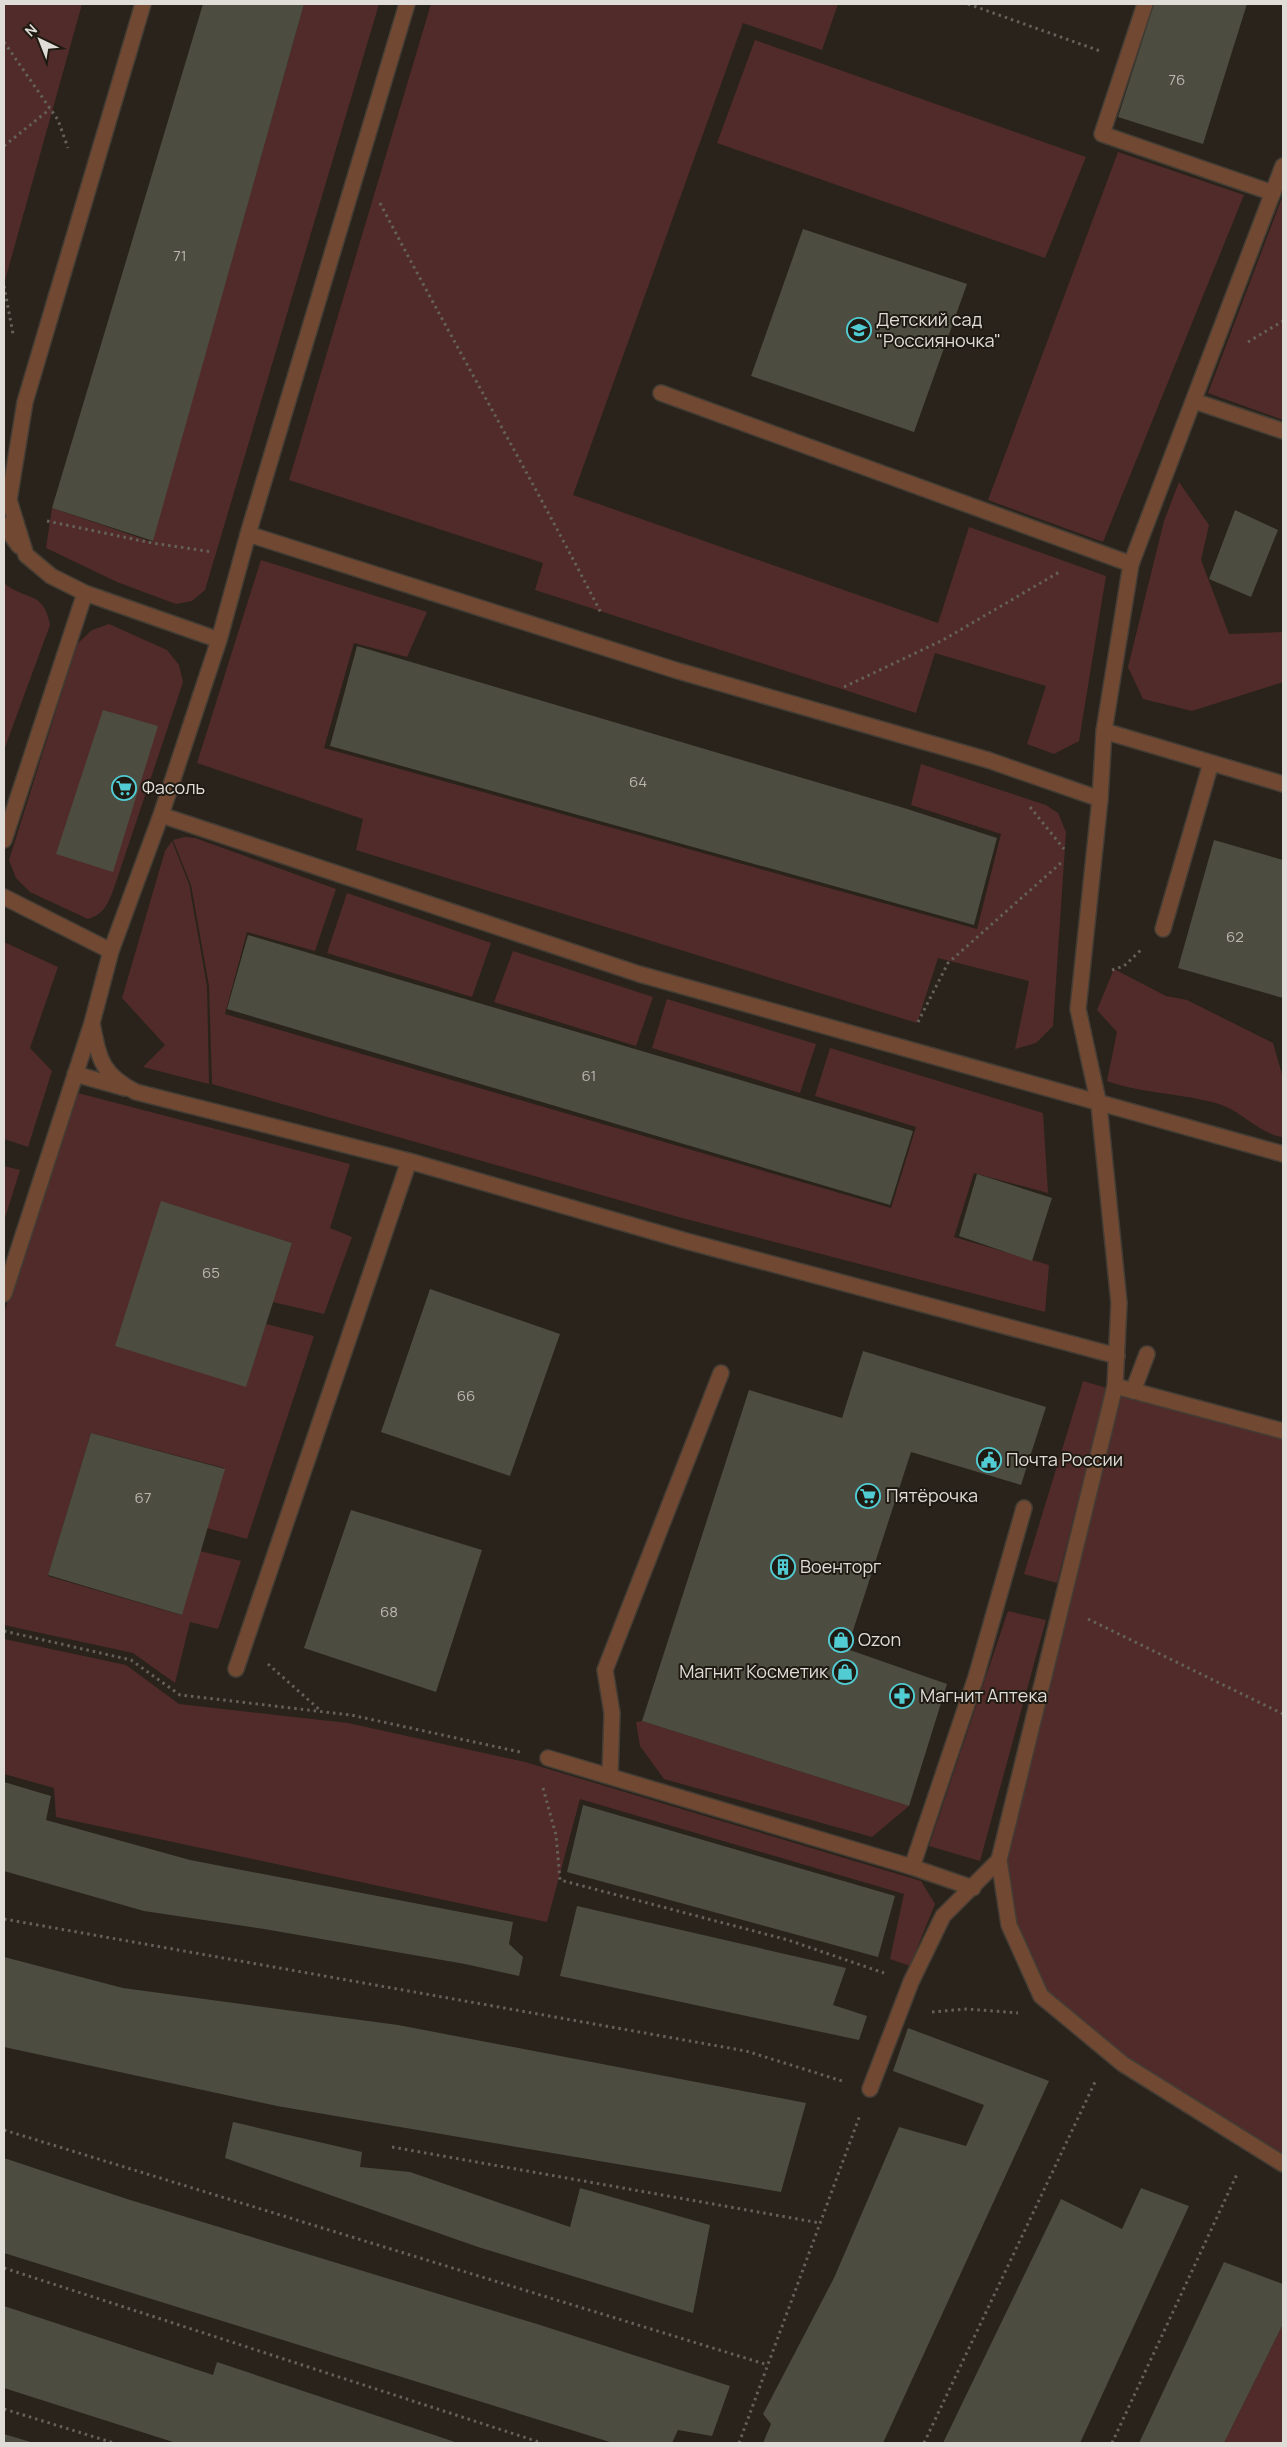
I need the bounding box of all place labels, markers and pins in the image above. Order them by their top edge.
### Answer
place label: Детский сад "Россияночка" [876,307,1001,352]
school or university icon: Детский сад "Россияночка" [846,317,872,343]
supermarket icon: Фасоль [111,775,137,801]
place label: Фасоль [142,775,205,799]
public building icon: Почта России [976,1447,1002,1473]
place label: Почта России [1006,1447,1123,1471]
supermarket icon: Пятёрочка [855,1483,881,1509]
place label: Пятёрочка [886,1483,978,1507]
building icon: Военторг [770,1554,796,1580]
place label: Военторг [800,1554,881,1578]
shop icon: Ozon [828,1627,854,1653]
place label: Ozon [858,1627,901,1651]
place label: Магнит Косметик [679,1659,829,1683]
shop icon: Магнит Косметик [832,1659,858,1685]
pharmacy icon: Магнит Аптека [889,1683,915,1709]
place label: Магнит Аптека [920,1683,1047,1707]

